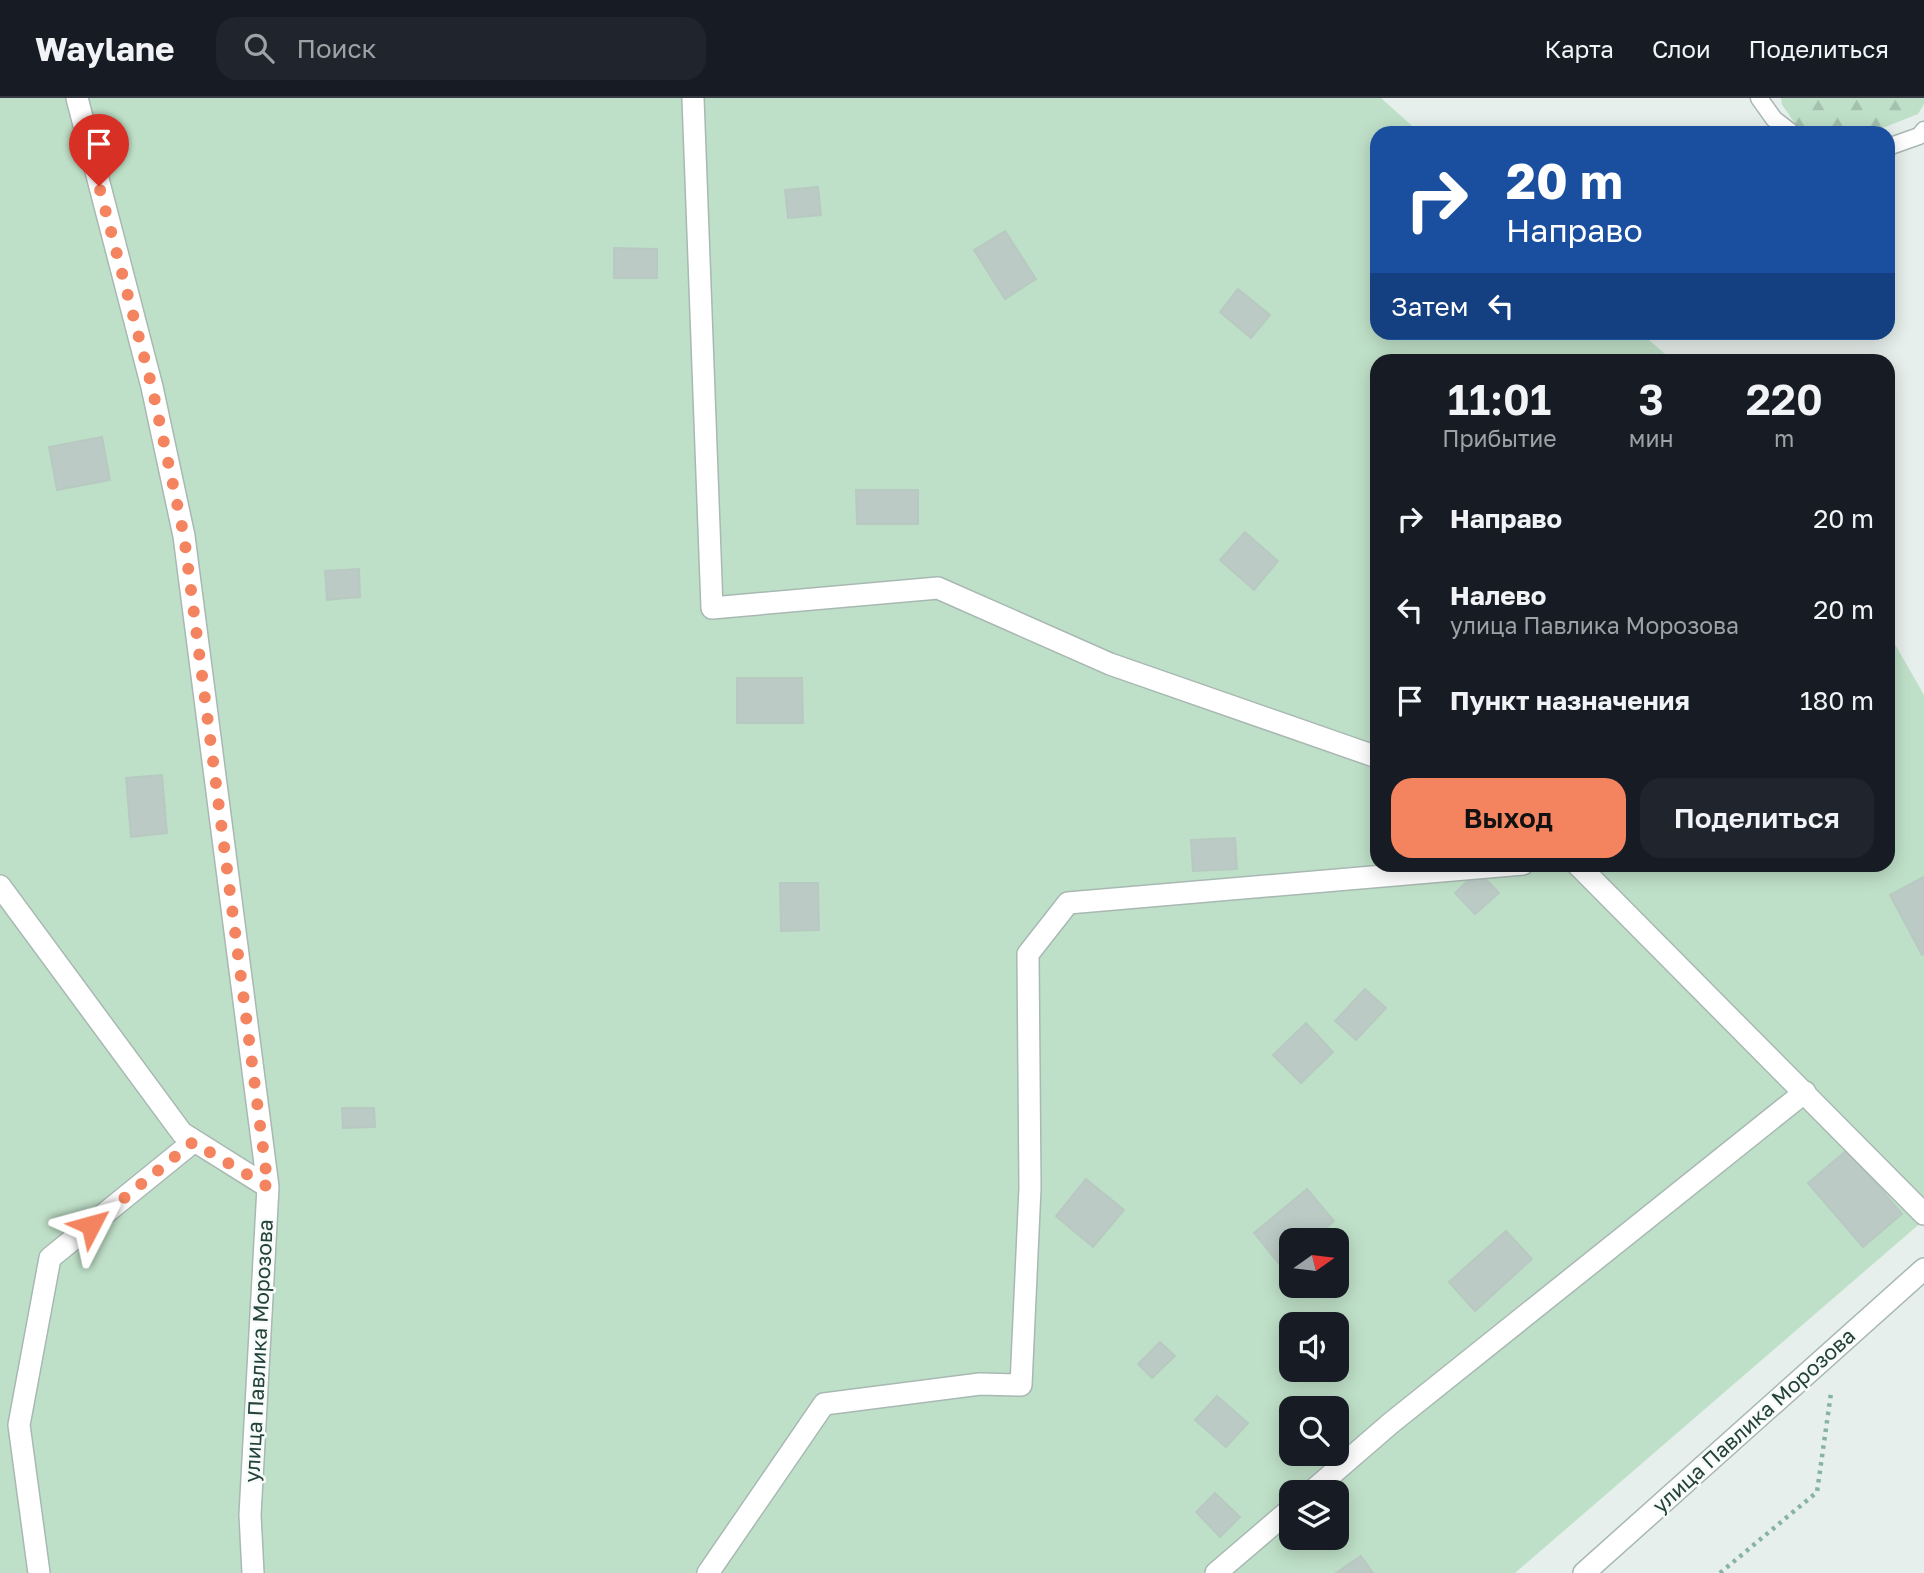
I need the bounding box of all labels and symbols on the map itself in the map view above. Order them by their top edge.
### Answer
pin [69,114,129,186]
position arrow [54,1188,128,1262]
street label: улица Павлика Морозова [238,1219,278,1483]
north arrow [1279,1228,1349,1298]
street label: улица Павлика Морозова [1647,1322,1860,1518]

